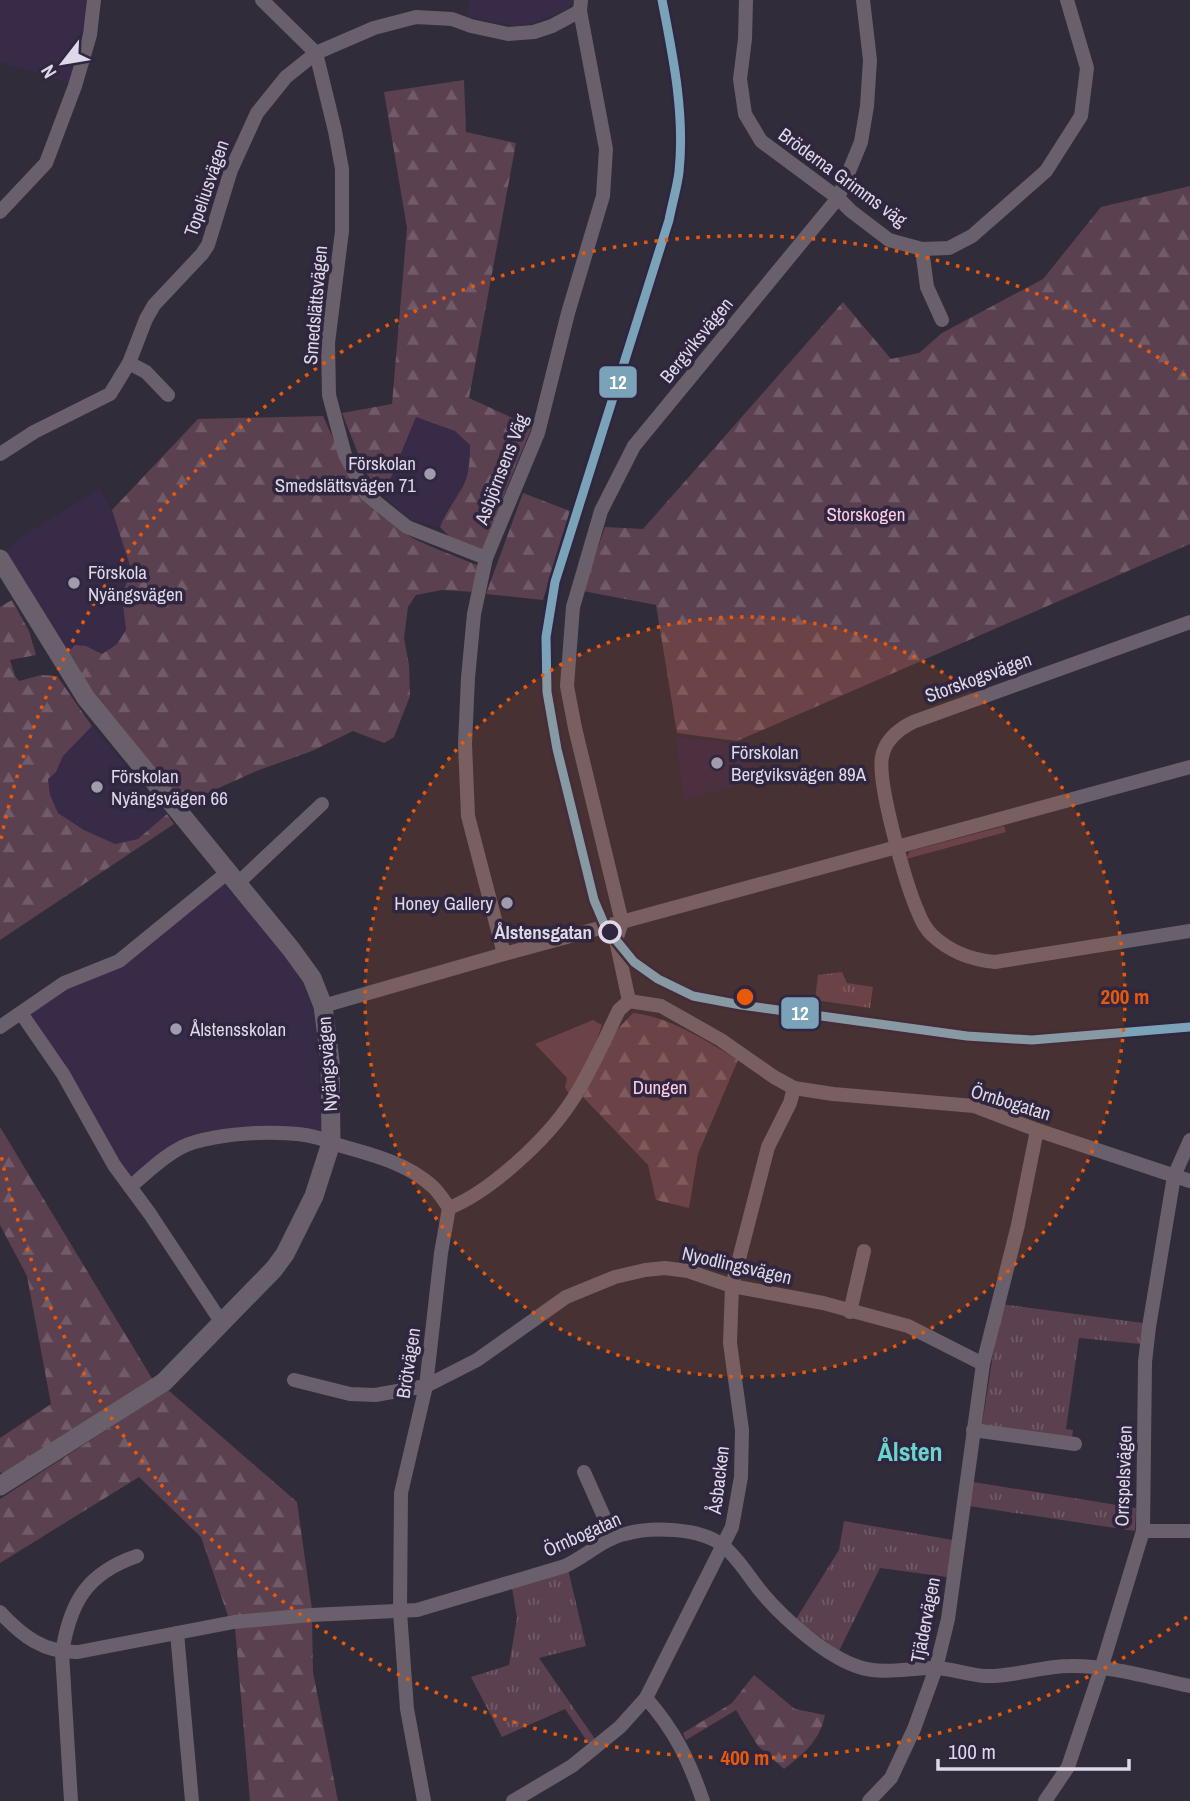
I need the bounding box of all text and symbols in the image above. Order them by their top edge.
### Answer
north arrow [28,28,98,98]
text: N [34,60,62,83]
street label: Bröderna Grimms väg [773,121,913,233]
street label: Topeliusvägen [177,136,235,240]
street label: Smedslättsvägen [297,244,333,366]
street label: Bergviksvägen [653,292,739,388]
line badge: 12 [598,365,638,399]
text: 12 [609,369,627,395]
street label: Asbjörnsens Väg [468,410,534,529]
place label: Förskolan Smedslättsvägen 71 [275,450,416,498]
marker: Förskolan Smedslättsvägen 71 [422,466,438,482]
park label: Storskogen [827,501,905,527]
place label: Förskola Nyängsvägen [88,559,183,607]
marker: Förskola Nyängsvägen [66,575,82,591]
street label: Storskogsvägen [921,646,1035,708]
place label: Förskolan Bergviksvägen 89A [731,739,867,787]
marker: Förskolan Bergviksvägen 89A [709,755,725,771]
place label: Förskolan Nyängsvägen 66 [111,763,228,811]
marker: Förskolan Nyängsvägen 66 [89,779,105,795]
place label: Honey Gallery [394,890,493,916]
marker: Honey Gallery [499,895,515,911]
place label: Ålstensgatan [494,919,592,945]
marker: Ålstensgatan [599,921,621,943]
text: 200 m [1101,982,1149,1011]
centre of rings [733,985,757,1009]
line badge: 12 [780,996,820,1030]
text: 12 [791,1000,809,1026]
place label: Ålstensskolan [189,1016,286,1042]
street label: Nyängsvägen [311,1016,343,1112]
marker: Ålstensskolan [168,1021,184,1037]
park label: Dungen [633,1074,687,1100]
street label: Örnbogatan [968,1078,1054,1126]
street label: Nyodlingsvägen [680,1240,794,1290]
street label: Brötvägen [390,1326,426,1400]
street label: Orrspelsvägen [1108,1425,1138,1527]
district label: Ålsten [877,1434,943,1469]
street label: Åsbacken [701,1444,735,1517]
street label: Örnbogatan [539,1505,625,1563]
street label: Tjädervägen [904,1575,946,1665]
scale bar [938,1728,1129,1772]
text: 100 m [948,1737,996,1766]
text: 400 m [721,1743,769,1772]

